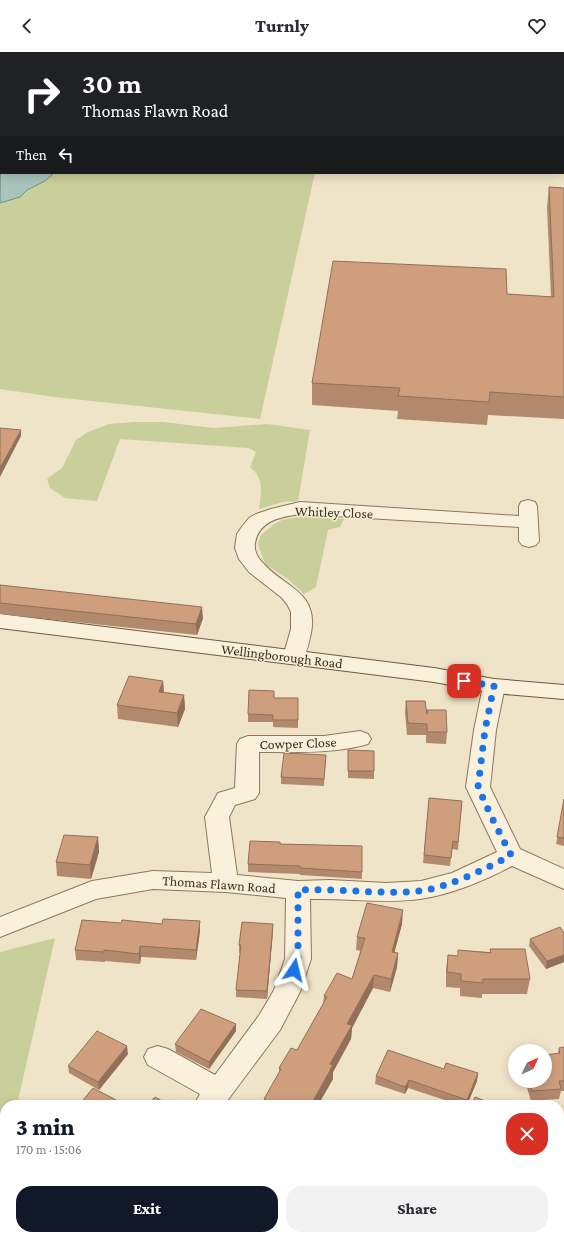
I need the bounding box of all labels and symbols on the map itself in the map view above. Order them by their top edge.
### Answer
street label: Whitley Close [295,503,373,521]
street label: Wellingborough Road [220,641,344,671]
pin [447,664,481,698]
street label: Cowper Close [259,734,337,752]
street label: Thomas Flawn Road [162,872,277,896]
position arrow [273,949,315,991]
north arrow [508,1044,552,1088]

